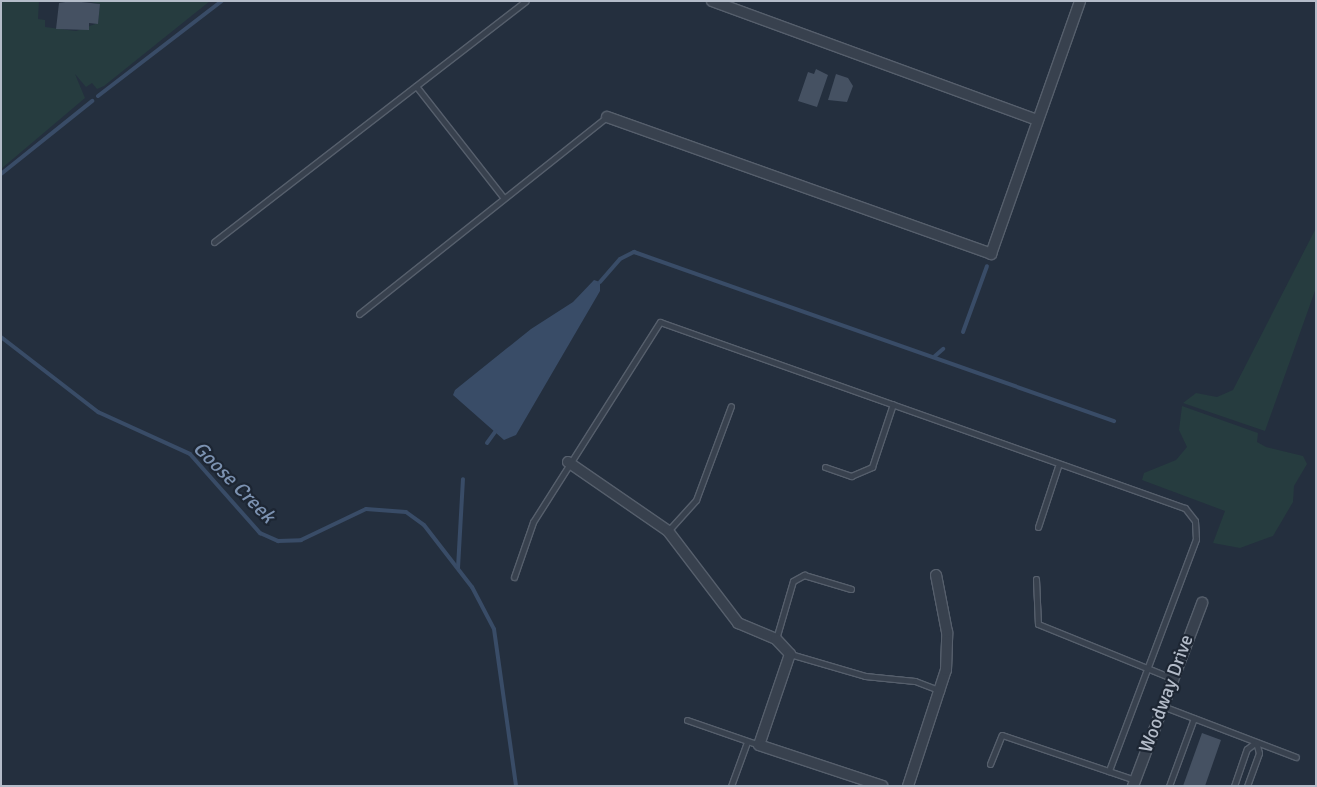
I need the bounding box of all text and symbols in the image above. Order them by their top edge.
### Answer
water label: Goose Creek [188,436,280,528]
street label: Woodway Drive [1135,632,1199,756]

